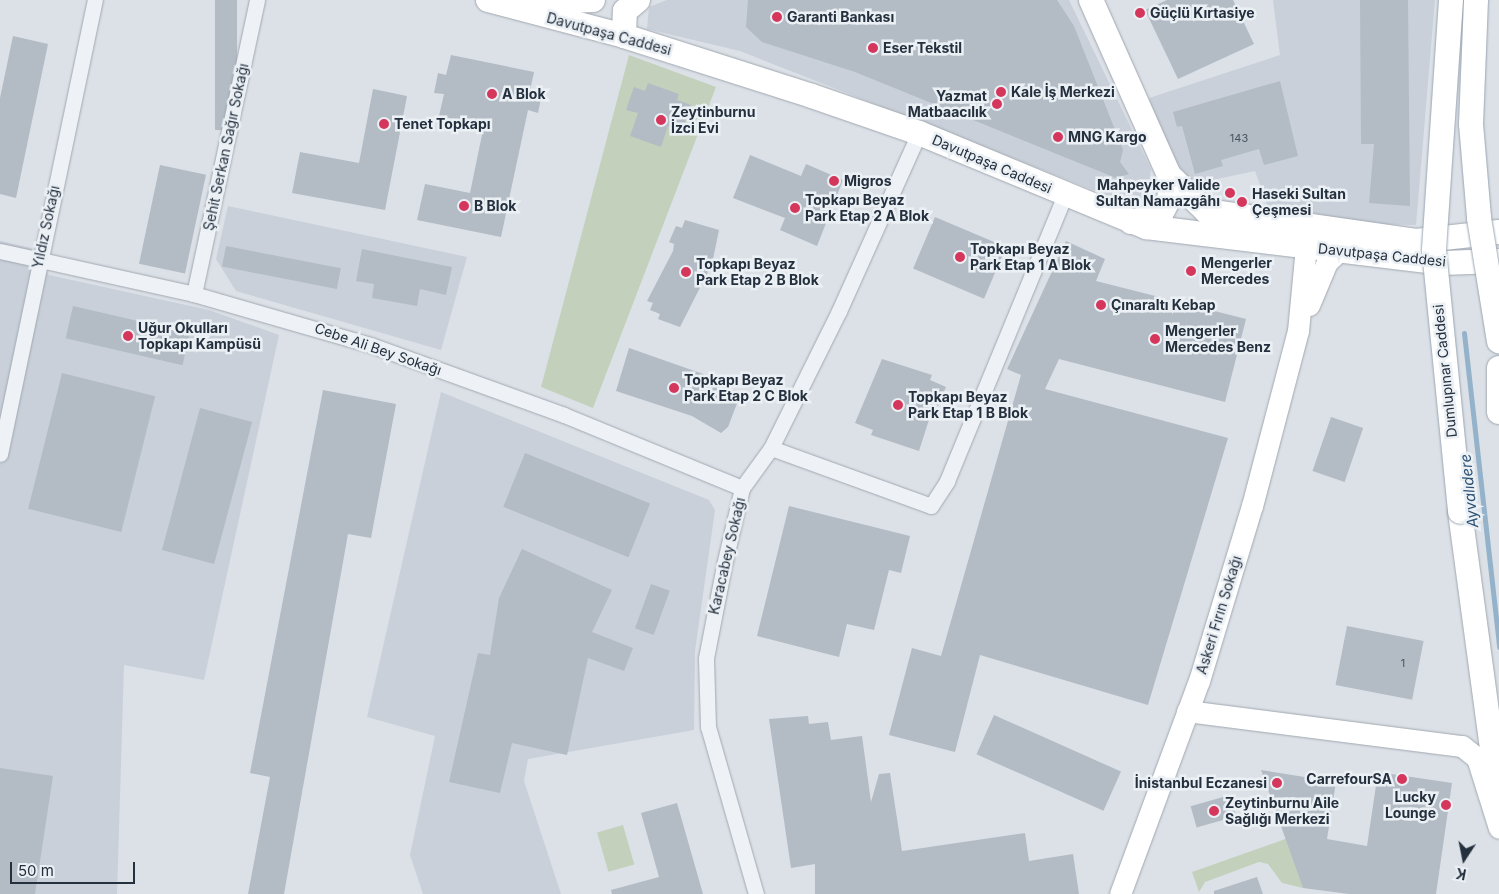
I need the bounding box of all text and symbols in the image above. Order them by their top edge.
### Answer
place label: Güçlü Kırtasiye [1150,5,1255,21]
marker: Güçlü Kırtasiye [1134,7,1146,19]
street label: Davutpaşa Caddesi [545,9,673,59]
place label: Garanti Bankası [787,9,894,25]
marker: Garanti Bankası [771,11,783,23]
place label: Eser Tekstil [883,40,962,56]
marker: Eser Tekstil [867,42,879,54]
street label: Şehit Serkan Sağır Sokağı [200,62,252,232]
place label: Kale İş Merkezi [1011,84,1115,100]
place label: A Blok [502,86,546,102]
marker: Kale İş Merkezi [995,86,1007,98]
marker: A Blok [486,88,498,100]
place label: Yazmat Matbaacılık [908,88,987,120]
marker: Yazmat Matbaacılık [991,98,1003,110]
place label: Zeytinburnu İzci Evi [671,104,755,136]
marker: Zeytinburnu İzci Evi [655,114,667,126]
place label: Tenet Topkapı [394,116,491,132]
marker: Tenet Topkapı [378,118,390,130]
place label: MNG Kargo [1068,129,1147,145]
street label: Davutpaşa Caddesi [930,131,1054,197]
marker: MNG Kargo [1052,131,1064,143]
house number: 143 [1230,131,1248,145]
place label: Migros [844,173,891,189]
marker: Migros [828,175,840,187]
place label: Mahpeyker Valide Sultan Namazgâhı [1096,177,1220,210]
street label: Yıldız Sokağı [29,184,63,270]
place label: Haseki Sultan Çeşmesi [1252,186,1346,218]
marker: Mahpeyker Valide Sultan Namazgâhı [1224,187,1236,199]
place label: Topkapı Beyaz Park Etap 2 A Blok [805,192,929,224]
marker: Haseki Sultan Çeşmesi [1236,196,1248,208]
place label: B Blok [474,198,516,214]
marker: B Blok [458,200,470,212]
marker: Topkapı Beyaz Park Etap 2 A Blok [789,202,801,214]
street label: Davutpaşa Caddesi [1317,240,1447,270]
place label: Topkapı Beyaz Park Etap 1 A Blok [970,241,1091,274]
marker: Topkapı Beyaz Park Etap 1 A Blok [954,251,966,263]
place label: Mengerler Mercedes [1201,255,1272,288]
place label: Topkapı Beyaz Park Etap 2 B Blok [696,256,819,288]
marker: Mengerler Mercedes [1185,265,1197,277]
marker: Topkapı Beyaz Park Etap 2 B Blok [680,266,692,278]
place label: Çınaraltı Kebap [1111,297,1216,313]
marker: Çınaraltı Kebap [1095,299,1107,311]
street label: Dumlupınar Caddesi [1430,304,1460,438]
street label: Cebe Ali Bey Sokağı [312,319,444,379]
place label: Uğur Okulları Topkapı Kampüsü [138,320,261,352]
place label: Mengerler Mercedes Benz [1165,323,1271,356]
marker: Uğur Okulları Topkapı Kampüsü [122,330,134,342]
marker: Mengerler Mercedes Benz [1149,333,1161,345]
place label: Topkapı Beyaz Park Etap 2 C Blok [684,372,808,404]
marker: Topkapı Beyaz Park Etap 2 C Blok [668,382,680,394]
place label: Topkapı Beyaz Park Etap 1 B Blok [908,389,1028,422]
marker: Topkapı Beyaz Park Etap 1 B Blok [892,399,904,411]
water label: Ayvalıdere [1456,453,1482,529]
street label: Karacabey Sokağı [705,496,749,616]
street label: Askeri Fırın Sokağı [1193,554,1245,676]
house number: 1 [1401,656,1405,670]
place label: CarrefourSA [1306,771,1392,787]
marker: CarrefourSA [1396,773,1408,785]
place label: İnistanbul Eczanesi [1135,775,1267,791]
marker: İnistanbul Eczanesi [1271,777,1283,789]
place label: Lucky Lounge [1385,789,1436,822]
place label: Zeytinburnu Aile Sağlığı Merkezi [1225,795,1339,828]
marker: Lucky Lounge [1440,799,1452,811]
marker: Zeytinburnu Aile Sağlığı Merkezi [1207,804,1221,818]
north arrow [1439,834,1489,884]
scale bar [12,852,138,884]
text: 50 m [18,861,54,880]
text: K [1454,865,1468,884]

